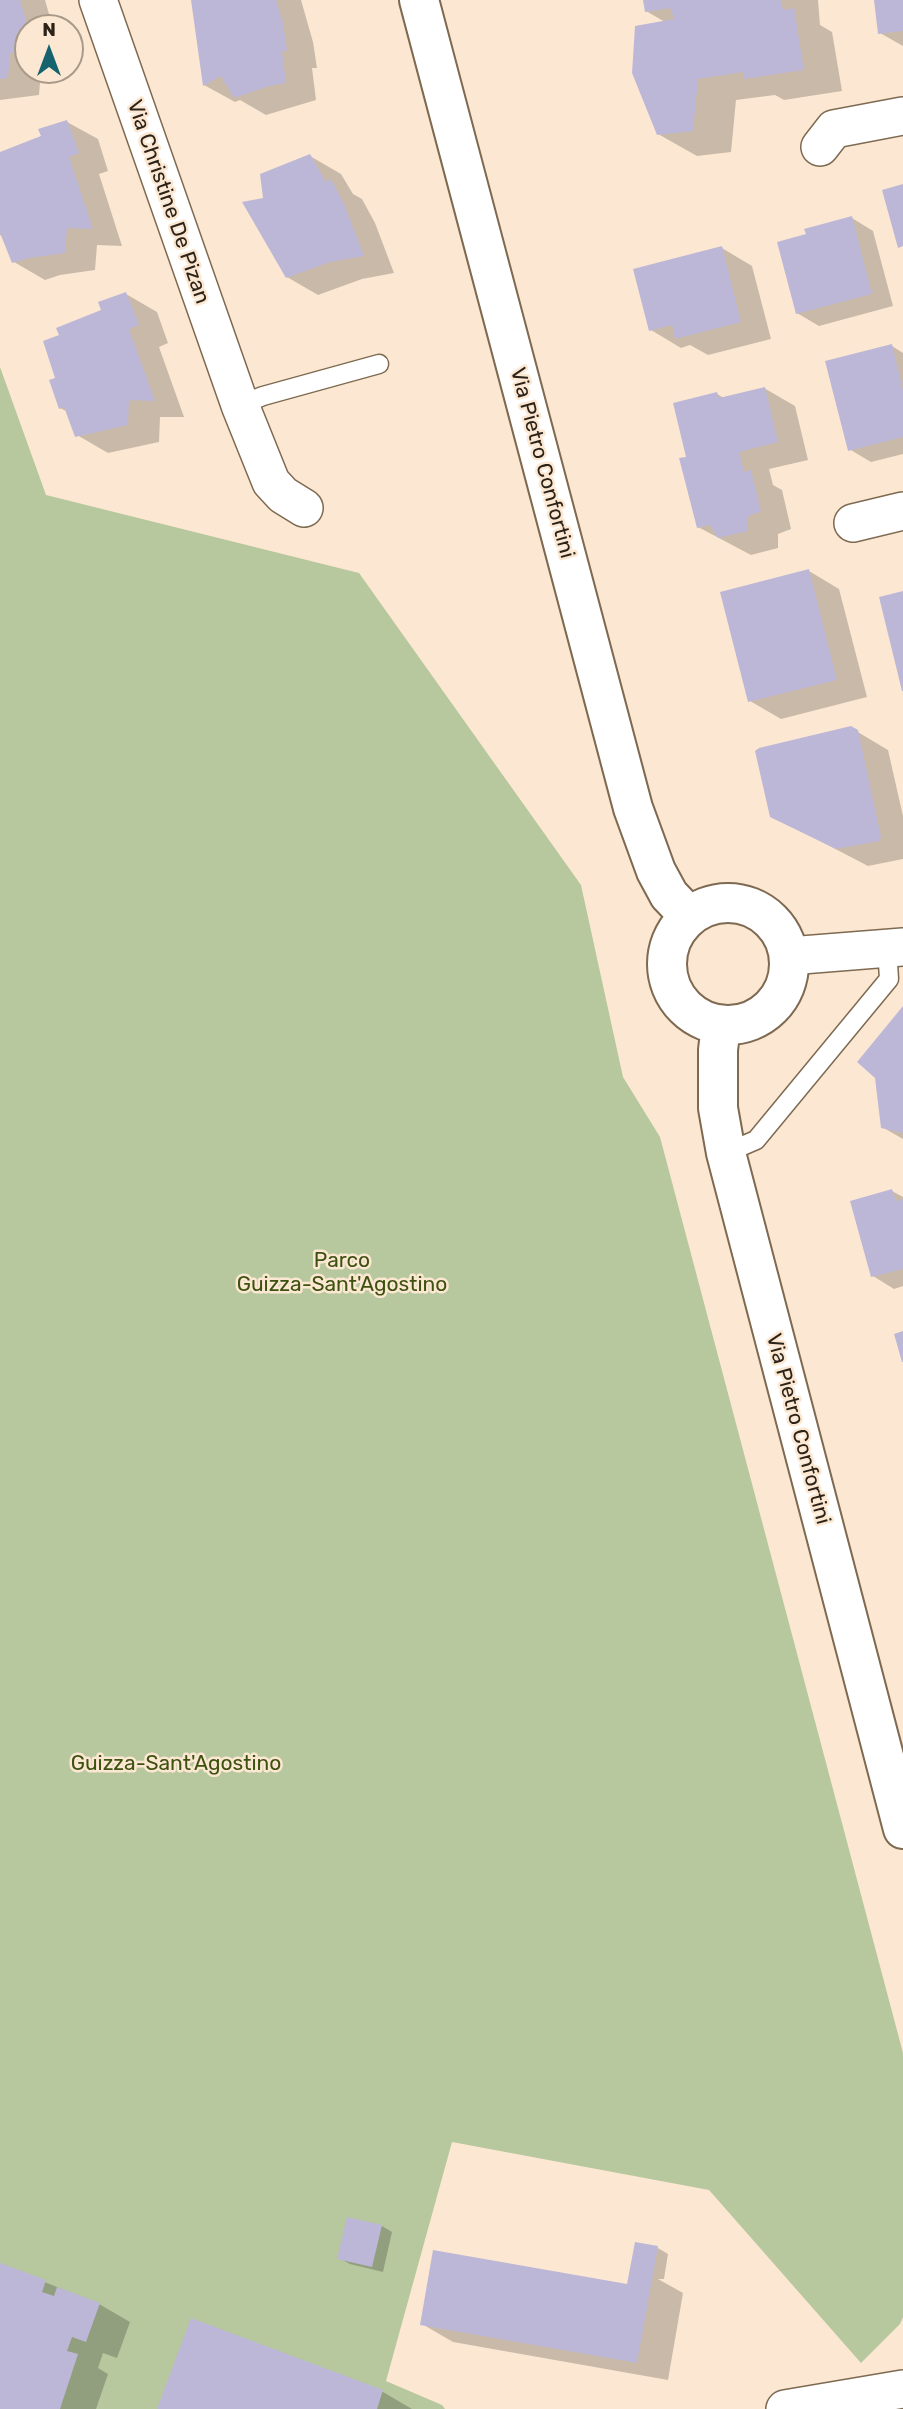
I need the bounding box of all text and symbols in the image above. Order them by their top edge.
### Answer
north arrow [14,14,84,84]
text: N [42,18,56,41]
street label: Via Christine De Pizan [121,97,215,307]
street label: Via Pietro Confortini [504,365,580,561]
park label: Parco Guizza-Sant'Agostino [237,1248,447,1298]
street label: Via Pietro Confortini [760,1331,836,1527]
park label: Guizza-Sant'Agostino [71,1751,281,1777]

